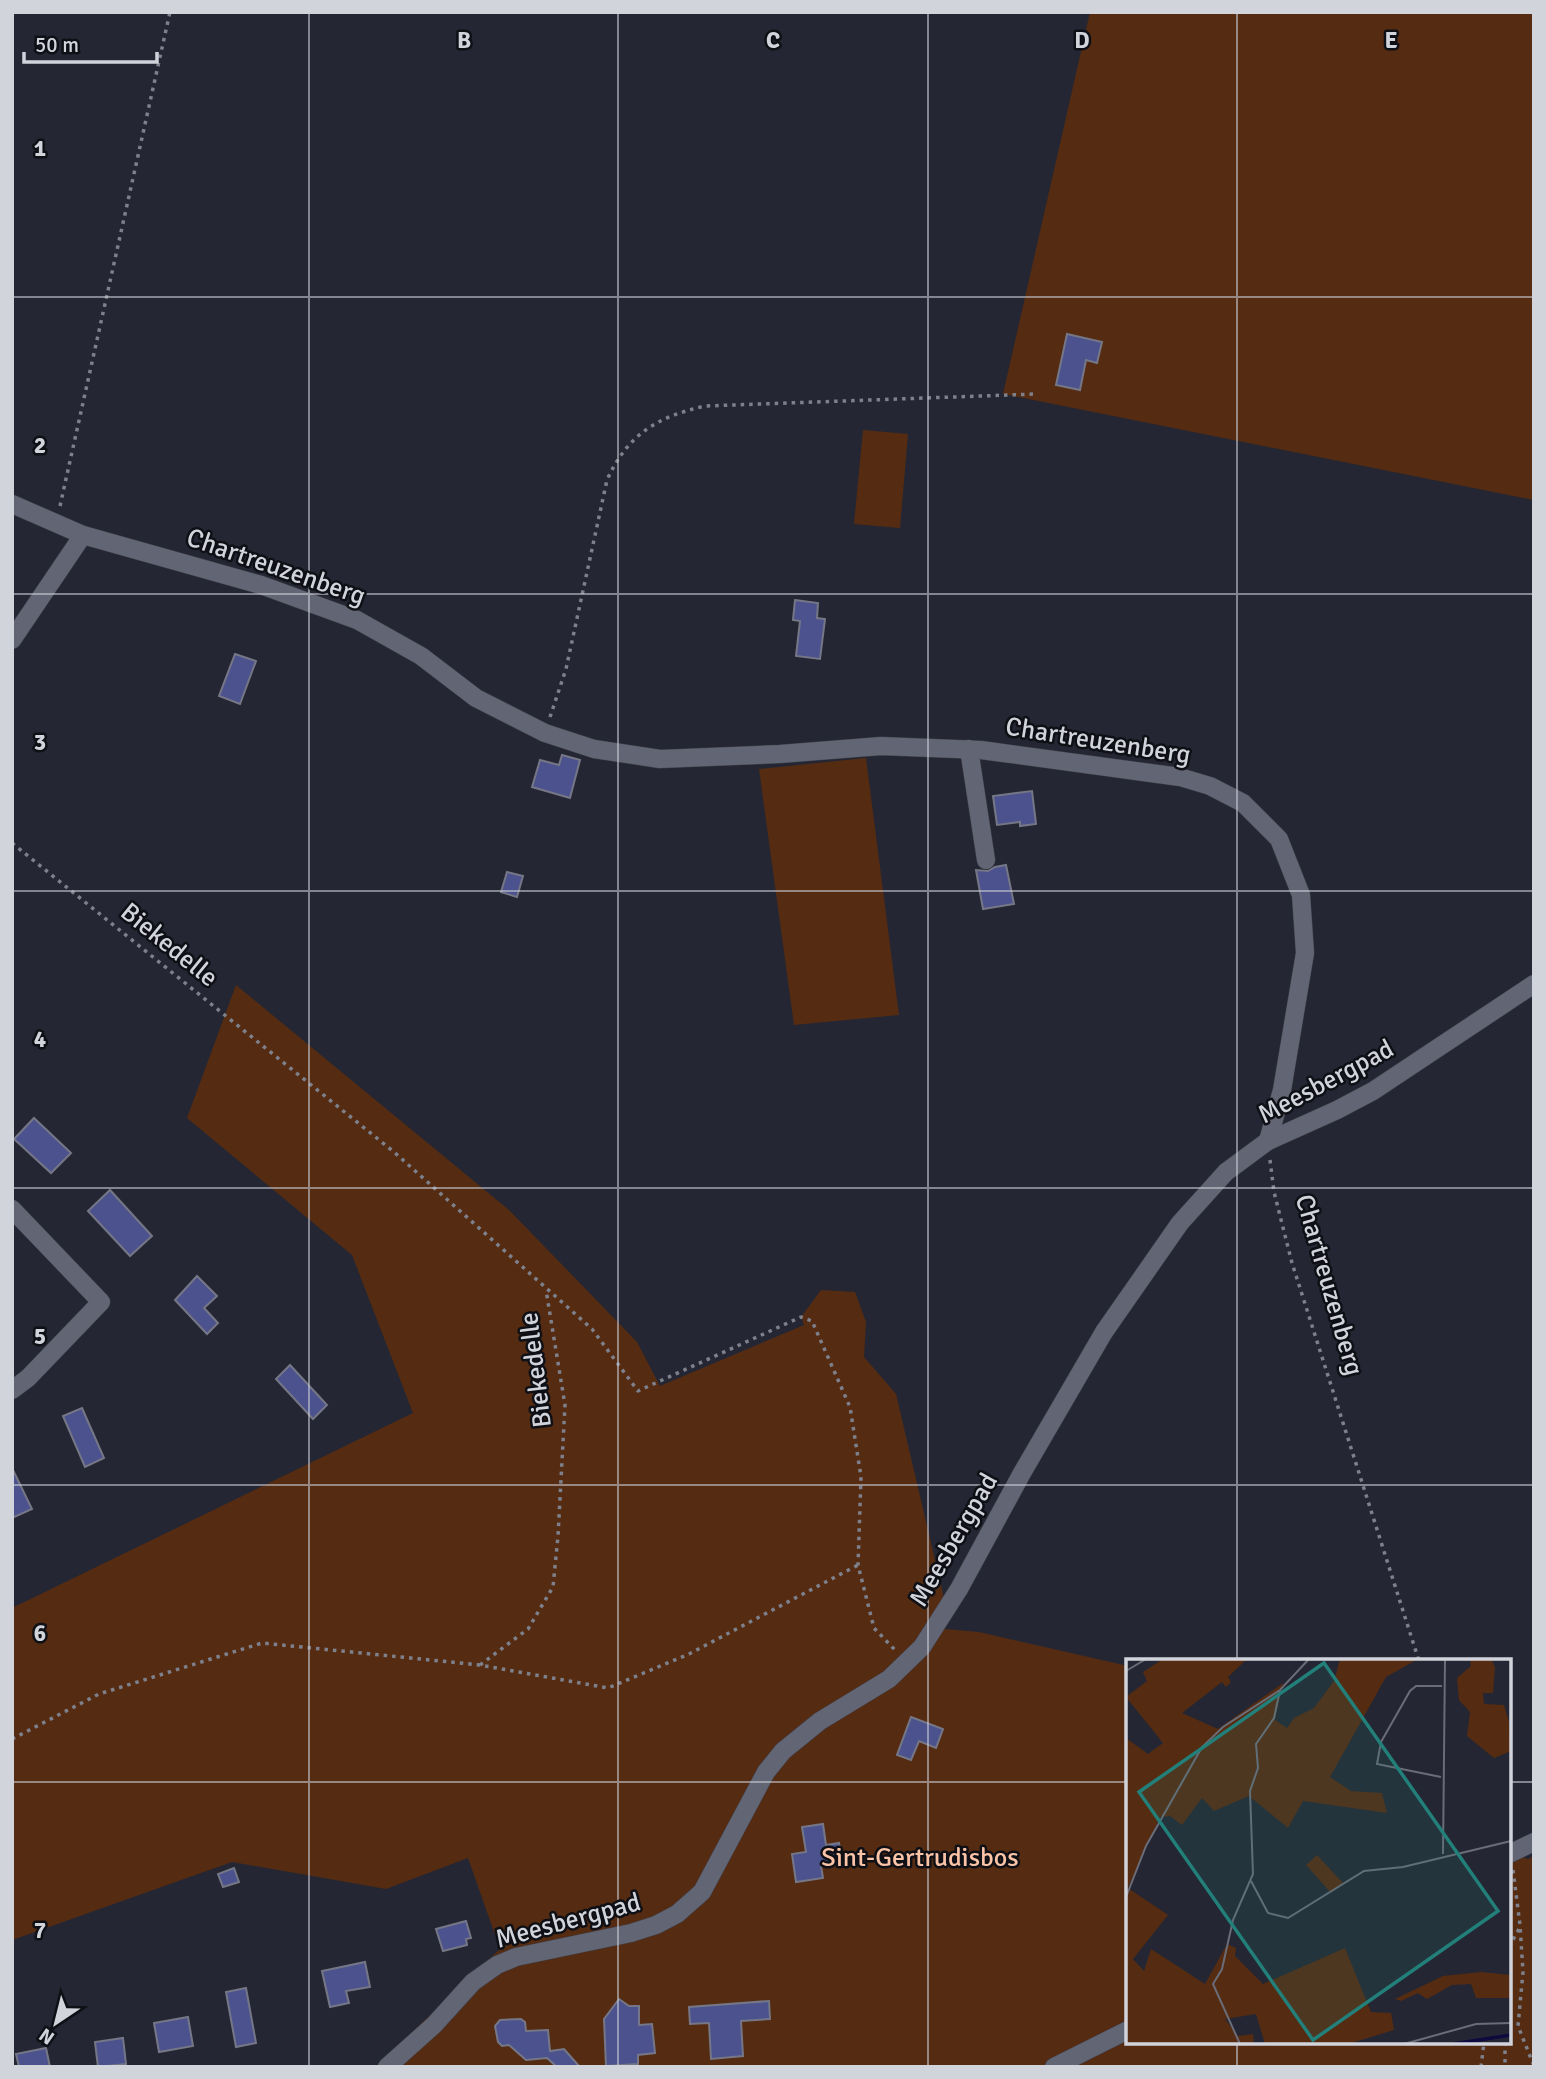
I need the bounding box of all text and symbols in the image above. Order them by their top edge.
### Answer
scale bar [24,21,158,65]
text: B [457,26,471,55]
text: C [766,26,780,55]
text: D [1074,26,1090,55]
text: E [1384,26,1398,55]
text: 50 m [35,32,79,58]
text: 1 [34,134,46,163]
text: 2 [34,431,46,460]
street label: Chartreuzenberg [182,521,370,613]
street label: Chartreuzenberg [1003,711,1193,771]
text: 3 [34,728,46,757]
street label: Biekedelle [114,896,224,994]
text: 4 [34,1025,46,1054]
street label: Meesbergpad [1253,1033,1399,1131]
street label: Chartreuzenberg [1288,1191,1370,1379]
street label: Biekedelle [513,1311,559,1429]
text: 5 [34,1322,46,1351]
street label: Meesbergpad [903,1468,1005,1612]
text: 6 [34,1619,46,1648]
inset map [1126,1659,1511,2044]
park label: Sint-Gertrudisbos [821,1842,1019,1874]
street label: Meesbergpad [492,1886,644,1956]
text: 7 [34,1916,46,1945]
north arrow [21,1988,91,2058]
text: N [35,2022,59,2050]

